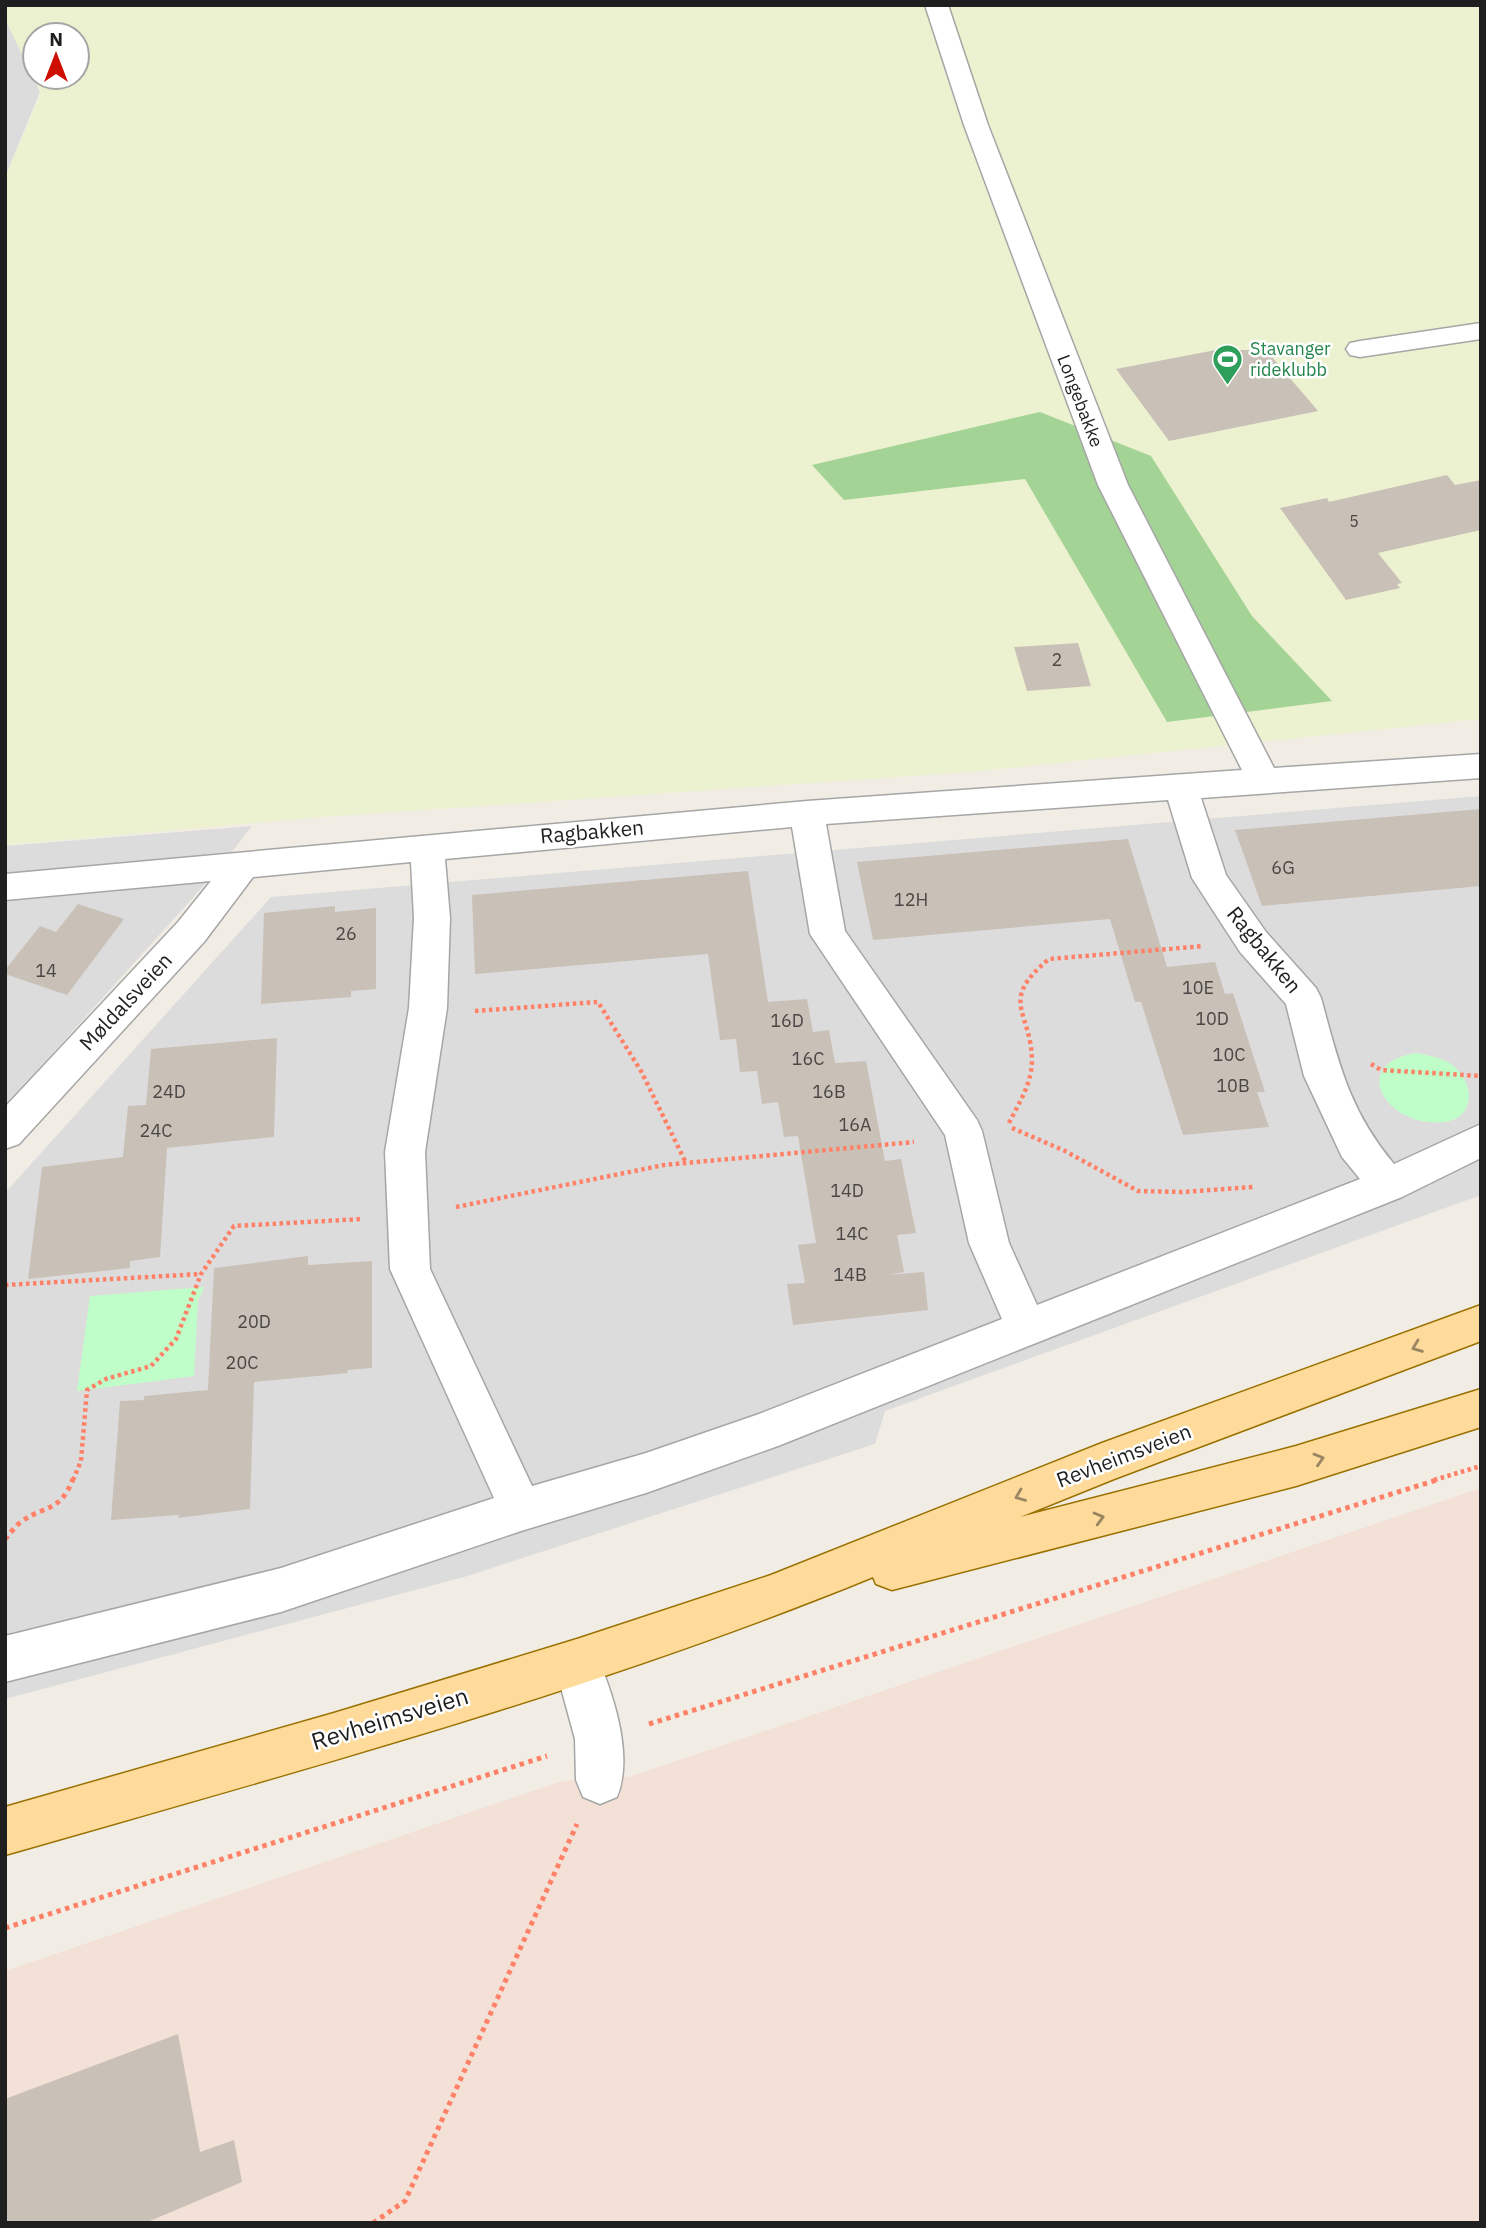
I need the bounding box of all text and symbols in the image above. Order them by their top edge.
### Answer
north arrow [21,21,91,91]
text: N [49,27,63,51]
place label: Stavanger rideklubb [1250,337,1331,381]
sports icon: Stavanger rideklubb [1210,342,1244,386]
street label: Longebakke [1052,351,1109,450]
house number: 5 [1349,511,1359,531]
house number: 2 [1052,648,1062,671]
street label: Ragbakken [539,813,645,849]
house number: 6G [1271,856,1295,879]
house number: 12H [894,888,928,911]
street label: Ragbakken [1221,900,1308,999]
house number: 26 [335,922,357,945]
street label: Møldalsveien [73,946,178,1056]
house number: 14 [35,959,57,982]
house number: 10E [1182,976,1214,999]
house number: 10D [1195,1007,1229,1030]
house number: 16D [770,1009,804,1032]
house number: 10C [1213,1043,1245,1066]
house number: 16C [792,1047,824,1070]
house number: 10B [1216,1074,1250,1097]
house number: 24D [152,1080,186,1103]
house number: 16B [812,1080,846,1103]
house number: 16A [838,1113,872,1136]
house number: 24C [140,1119,172,1142]
house number: 14D [830,1179,864,1202]
house number: 14C [836,1222,868,1245]
house number: 14B [833,1263,867,1286]
house number: 20D [237,1310,271,1333]
one-way arrow [1411,1339,1423,1353]
house number: 20C [226,1351,258,1374]
street label: Revheimsveien [1052,1417,1195,1494]
one-way arrow [1313,1452,1325,1467]
one-way arrow [1015,1488,1027,1502]
one-way arrow [1093,1512,1105,1526]
street label: Revheimsveien [307,1679,472,1757]

